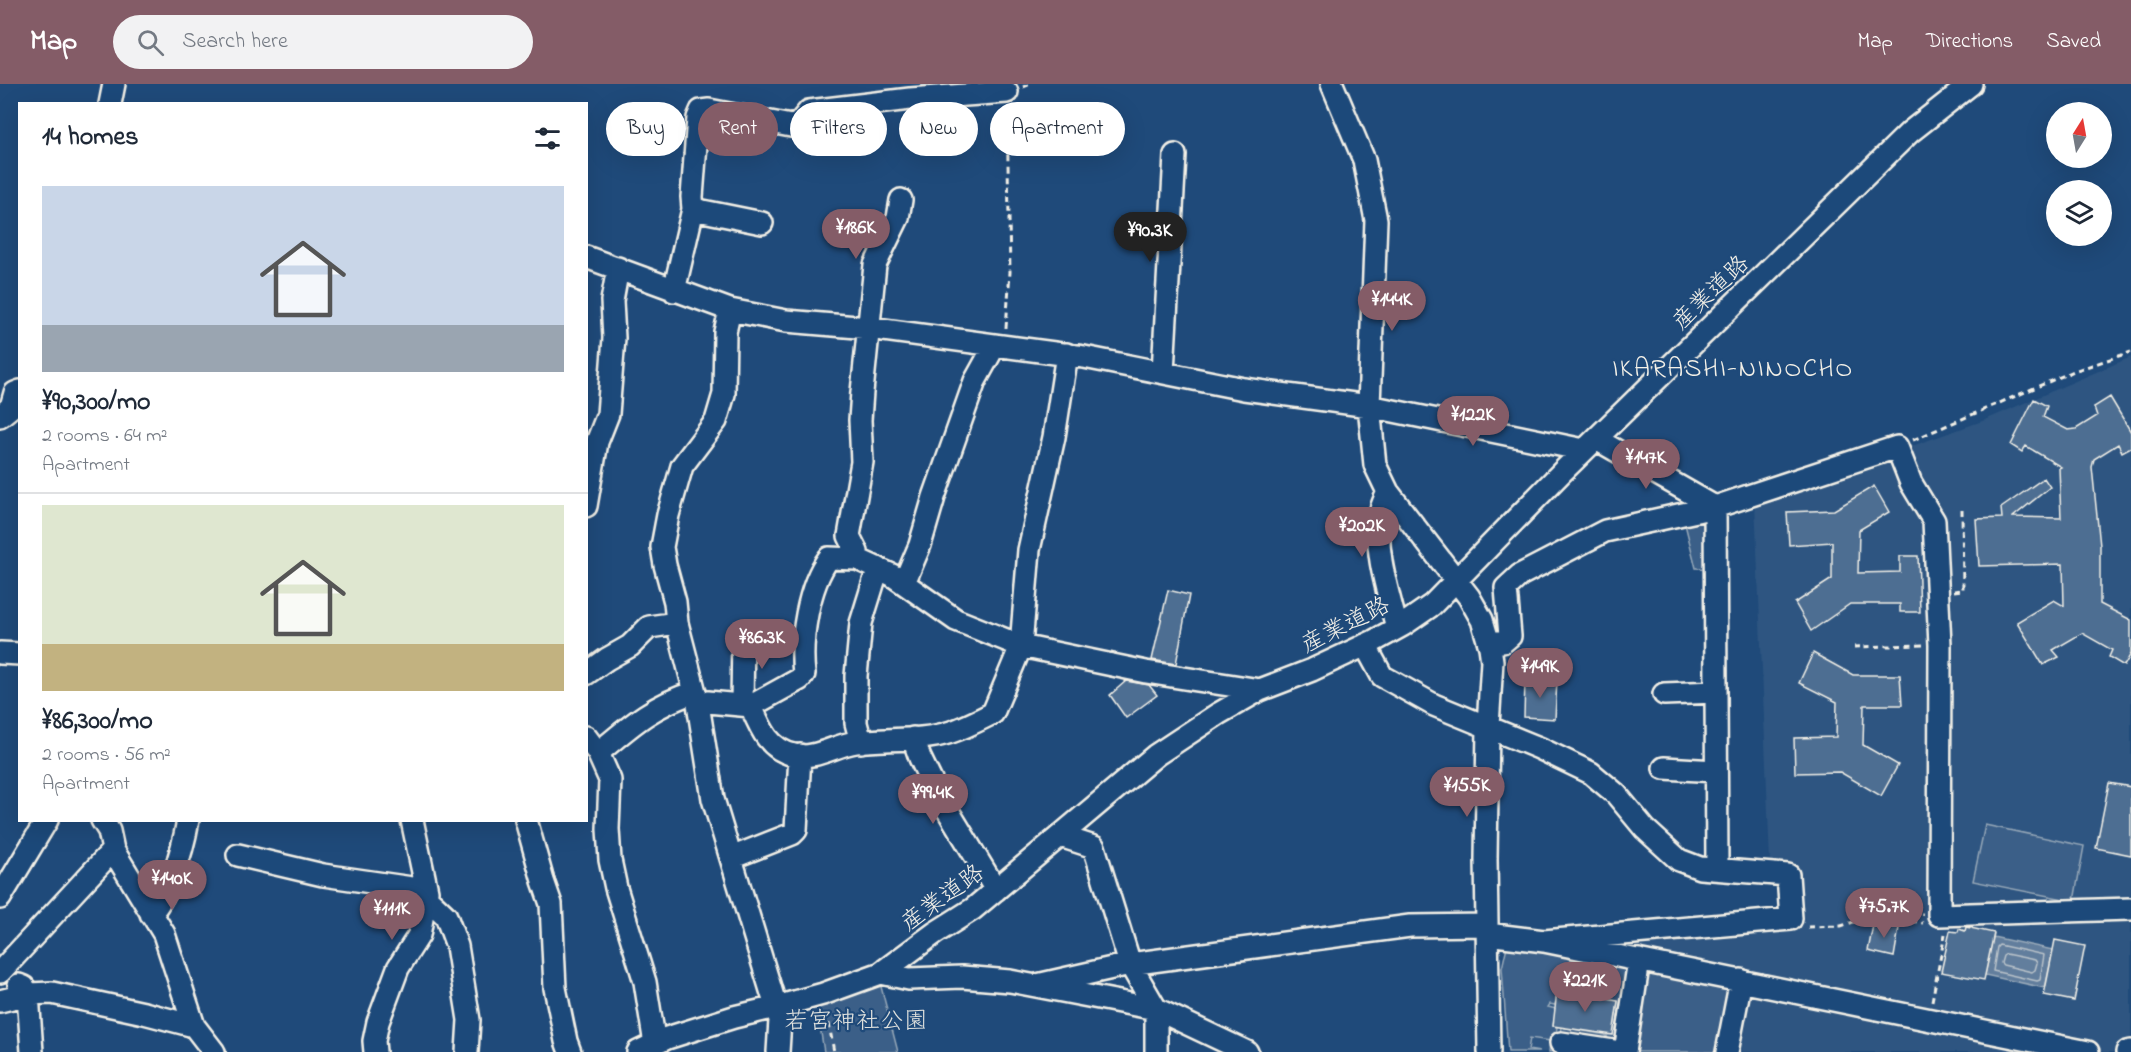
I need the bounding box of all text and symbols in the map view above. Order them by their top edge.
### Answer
search box [113,15,533,69]
text: Map [30,22,77,63]
icon: search [134,26,167,59]
text: Search here [182,26,288,58]
text: Map [1857,27,1893,57]
text: Directions [1926,27,2013,57]
text: Saved [2046,27,2101,57]
chip: Buy [606,102,686,156]
chip: Rent [698,102,778,156]
chip: Filters [790,102,887,156]
chip: New [899,102,978,156]
chip: Apartment [990,102,1125,156]
north arrow [2046,102,2112,168]
map controls [2046,102,2112,246]
text: 14 homes [42,119,138,157]
icon: filters [531,122,564,155]
button: layers [2046,180,2112,246]
pin: ¥186K [814,209,898,260]
pin: ¥90.3K [1101,212,1199,263]
text: ¥186K [836,214,876,243]
text: ¥90.3K [1128,217,1172,246]
icon: home [249,225,357,333]
street label: 産業道路 [1665,248,1758,340]
pin: ¥144K [1350,281,1434,332]
text: ¥144K [1372,286,1412,315]
district label: IKARASHI-NINOCHO [1612,351,1854,389]
text: ¥90,300/mo [42,384,151,422]
pin: ¥122K [1431,396,1515,447]
text: ¥122K [1451,401,1495,430]
text: 2 rooms · 64 m² [42,422,167,451]
pin: ¥147K [1604,439,1688,490]
text: ¥147K [1626,444,1666,473]
text: Apartment [42,451,130,480]
pin: ¥202K [1320,507,1404,558]
text: ¥202K [1339,512,1385,541]
icon: home [249,544,357,652]
street label: 産業道路 [1295,589,1397,664]
pin: ¥86.3K [713,619,811,670]
text: ¥86.3K [739,624,785,653]
pin: ¥149K [1498,648,1582,699]
text: ¥149K [1521,653,1559,682]
text: ¥86,300/mo [42,703,153,741]
text: 2 rooms · 56 m² [42,741,171,770]
pin: ¥155K [1425,767,1509,818]
text: Apartment [42,770,130,799]
text: ¥155K [1444,772,1490,801]
pin: ¥99.4K [884,774,982,825]
text: ¥99.4K [912,779,954,808]
street label: 産業道路 [894,857,993,941]
pin: ¥140K [130,860,214,911]
text: ¥140K [152,865,192,894]
pin: ¥75.7K [1835,888,1933,939]
pin: ¥111K [350,890,434,941]
text: ¥75.7K [1859,893,1909,922]
text: ¥111K [374,895,410,924]
pin: ¥221K [1543,962,1627,1013]
text: ¥221K [1563,967,1607,996]
park label: 若宮神社公園 [784,1005,928,1040]

